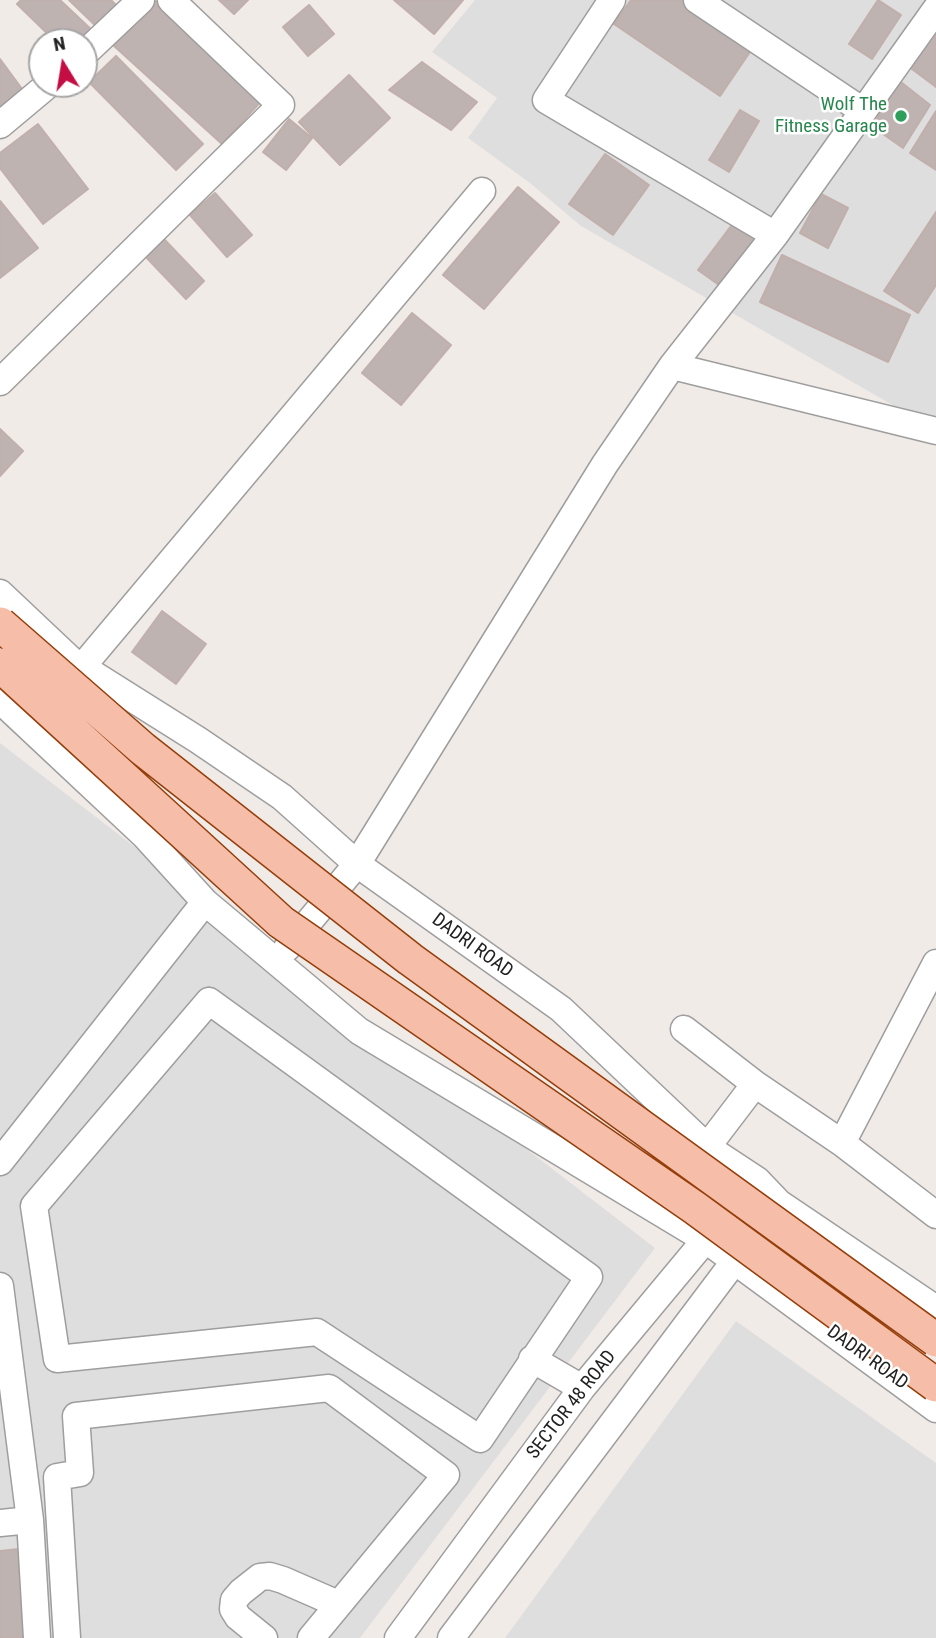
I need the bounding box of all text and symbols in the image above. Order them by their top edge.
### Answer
north arrow [28,28,98,98]
text: N [51,31,67,56]
place label: Wolf The Fitness Garage [775,94,887,138]
marker: Wolf The Fitness Garage [893,108,909,124]
street label: DADRI ROAD [427,909,517,983]
street label: DADRI ROAD [822,1321,912,1395]
street label: SECTOR 48 ROAD [523,1346,621,1464]

